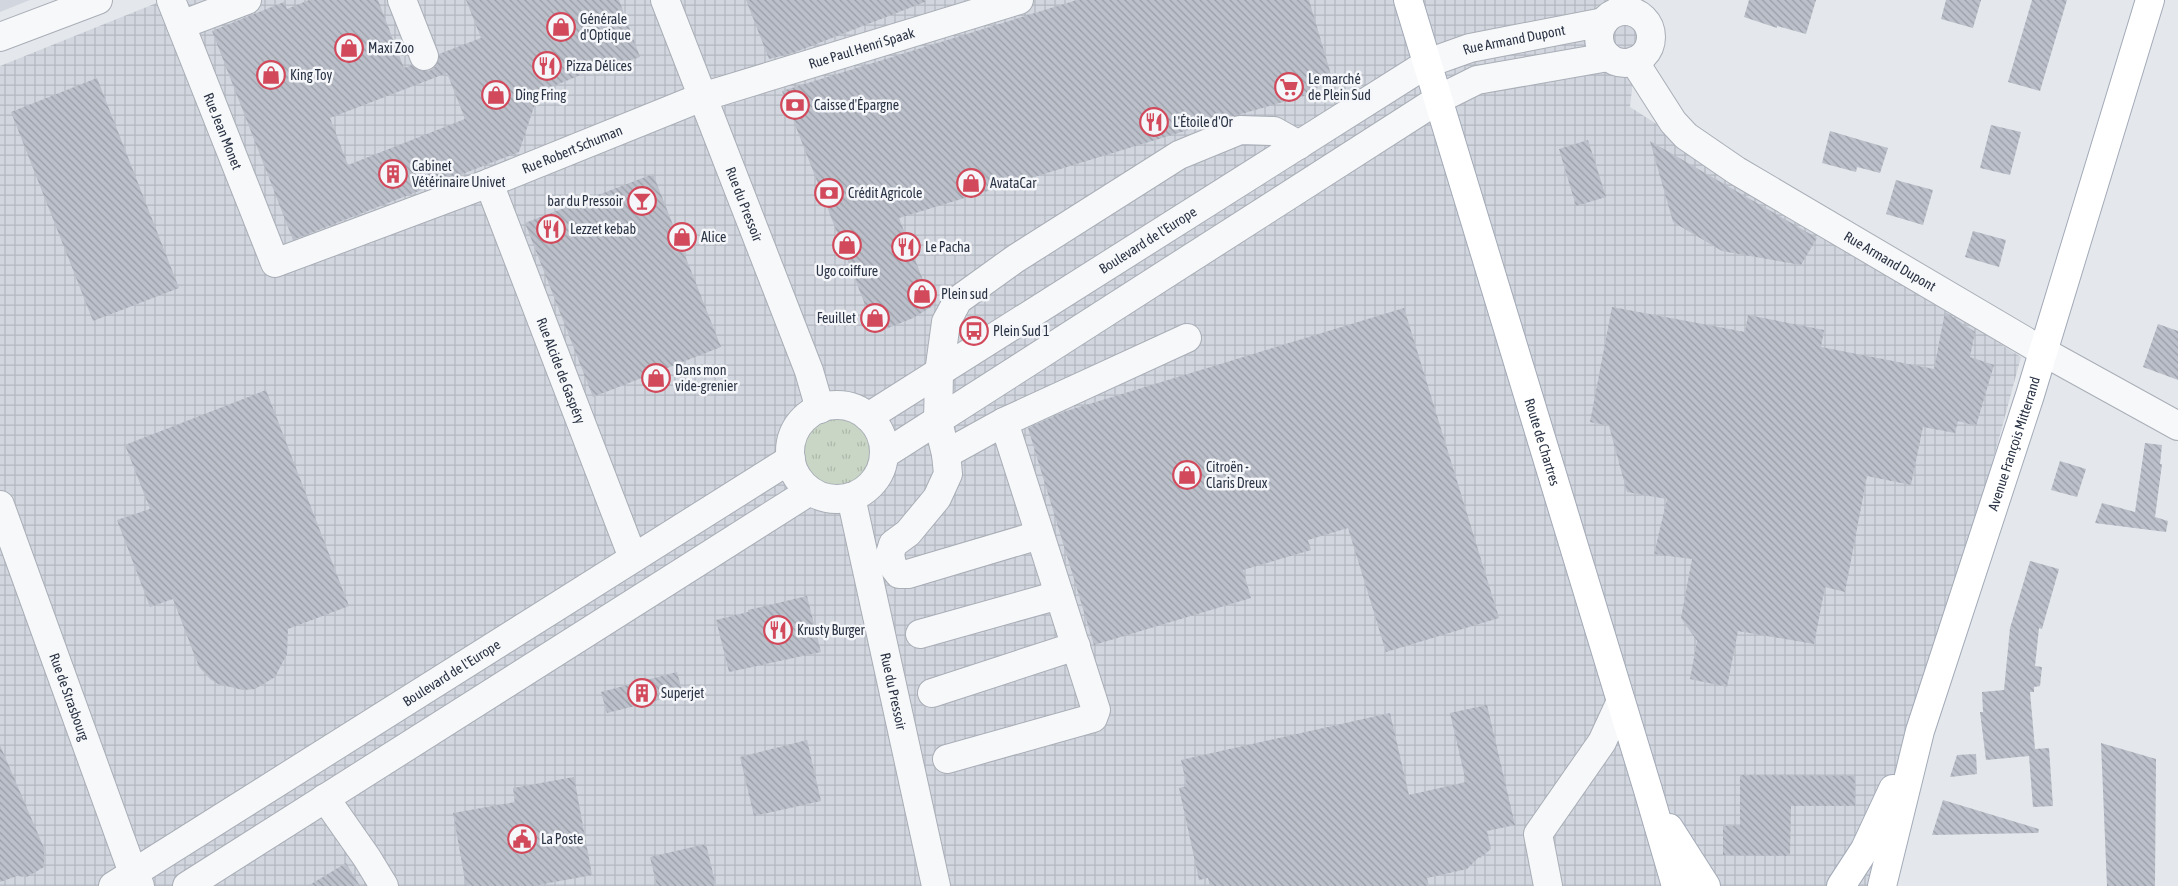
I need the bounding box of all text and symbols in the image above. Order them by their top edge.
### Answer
place label: Générale d'Optique [580,11,631,43]
shop icon: Générale d'Optique [546,12,576,42]
street label: Rue Armand Dupont [1461,22,1567,58]
street label: Rue Paul Henri Spaak [807,24,917,72]
shop icon: Maxi Zoo [334,33,364,63]
place label: Maxi Zoo [368,40,414,56]
restaurant icon: Pizza Délices [532,51,562,81]
place label: Pizza Délices [566,58,632,74]
shop icon: King Toy [256,60,286,90]
place label: King Toy [290,67,333,83]
place label: Le marché de Plein Sud [1308,71,1371,103]
supermarket icon: Le marché de Plein Sud [1274,72,1304,102]
shop icon: Ding Fring [481,80,511,110]
place label: Ding Fring [515,87,566,103]
street label: Rue Jean Monet [200,90,245,172]
bank icon: Caisse d'Épargne [780,90,810,120]
place label: Caisse d'Épargne [814,97,899,113]
restaurant icon: L'Étoile d'Or [1139,107,1169,137]
place label: L'Étoile d'Or [1173,114,1234,130]
street label: Rue Robert Schuman [520,122,625,177]
place label: Cabinet Vétérinaire Univet [412,158,506,190]
building icon: Cabinet Vétérinaire Univet [378,159,408,189]
street label: Rue du Pressoir [723,165,766,245]
shop icon: AvataCar [956,168,986,198]
place label: AvataCar [990,175,1037,191]
bank icon: Crédit Agricole [814,178,844,208]
place label: Crédit Agricole [848,185,922,201]
bar icon: bar du Pressoir [627,186,657,216]
place label: bar du Pressoir [547,193,624,209]
street label: Boulevard de l'Europe [1096,203,1199,277]
restaurant icon: Lezzet kebab [536,214,566,244]
place label: Lezzet kebab [570,221,636,237]
shop icon: Alice [667,222,697,252]
street label: Rue Armand Dupont [1841,228,1939,294]
place label: Alice [701,229,726,245]
shop icon: Ugo coiffure [832,230,862,260]
restaurant icon: Le Pacha [891,232,921,262]
place label: Le Pacha [925,239,970,255]
place label: Ugo coiffure [816,263,878,279]
shop icon: Plein sud [907,279,937,309]
place label: Plein sud [941,286,988,302]
shop icon: Feuillet [860,303,890,333]
place label: Feuillet [817,310,856,326]
street label: Rue Alcide de Gaspéry [533,315,589,426]
bus stop icon: Plein Sud 1 [959,316,989,346]
place label: Plein Sud 1 [993,323,1050,339]
place label: Dans mon vide-grenier [675,362,738,394]
shop icon: Dans mon vide-grenier [641,363,671,393]
street label: Avenue François Mitterrand [1985,375,2043,513]
street label: Route de Chartres [1521,396,1563,488]
place label: Citroën - Claris Dreux [1206,459,1268,491]
shop icon: Citroën - Claris Dreux [1172,460,1202,490]
restaurant icon: Krusty Burger [763,615,793,645]
place label: Krusty Burger [797,622,866,638]
street label: Boulevard de l'Europe [400,636,503,709]
street label: Rue de Strasbourg [46,651,92,743]
street label: Rue du Pressoir [877,651,910,732]
building icon: Superjet [627,678,657,708]
place label: Superjet [661,685,704,701]
public building icon: La Poste [507,824,537,854]
place label: La Poste [541,831,583,847]

